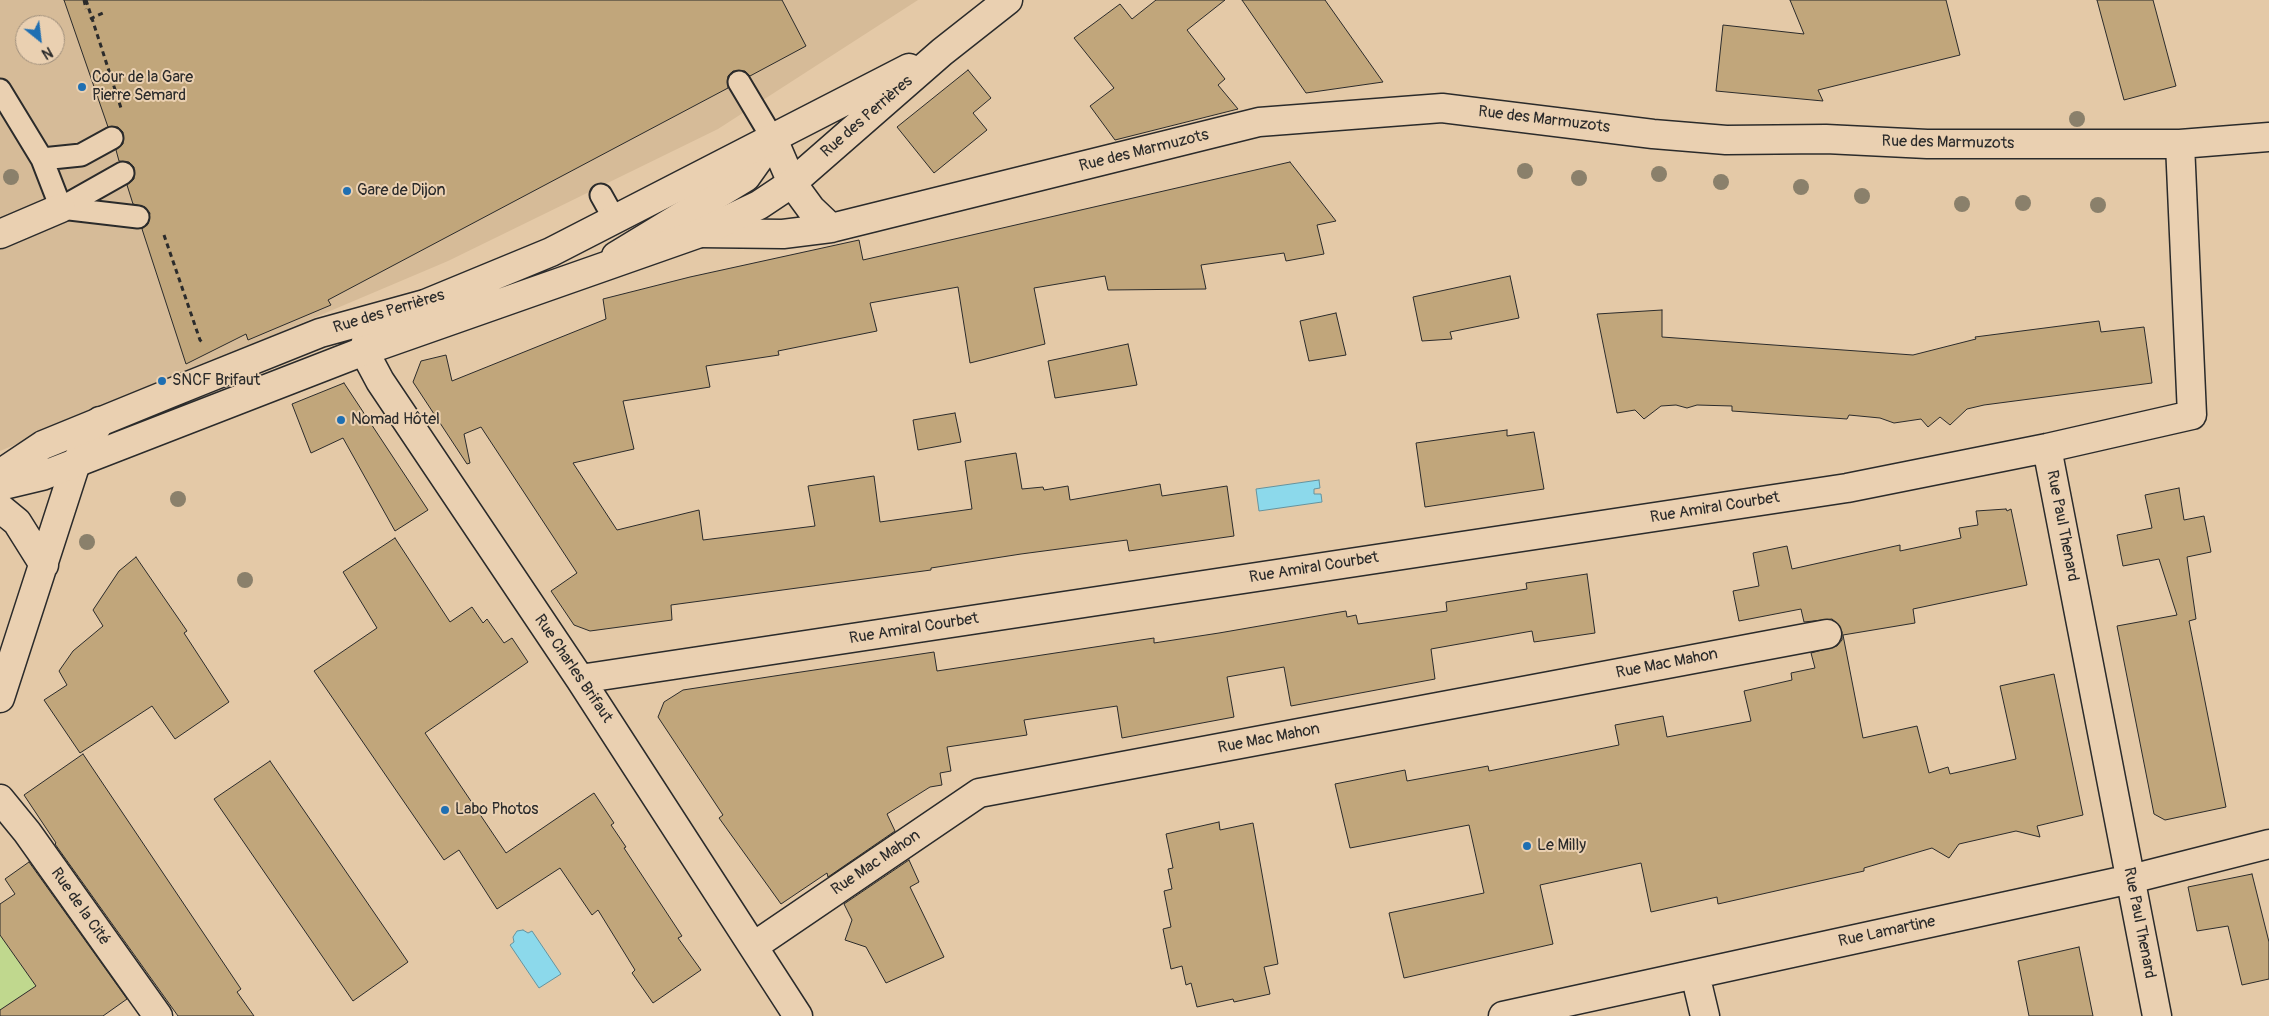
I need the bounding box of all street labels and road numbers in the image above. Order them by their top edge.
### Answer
street label: Rue des Perrières [817,72,917,162]
street label: Rue des Marmuzots [1477,102,1611,138]
street label: Rue des Marmuzots [1077,126,1211,176]
street label: Rue des Marmuzots [1882,132,2014,154]
street label: Rue des Perrières [331,286,447,338]
street label: Rue Paul Thenard [2042,469,2082,583]
street label: Rue Amiral Courbet [1649,488,1781,528]
street label: Rue Amiral Courbet [1248,548,1380,588]
street label: Rue Amiral Courbet [848,609,980,649]
street label: Rue Charles Brifaut [530,611,616,727]
street label: Rue Mac Mahon [1615,645,1719,683]
street label: Rue Mac Mahon [1217,720,1321,758]
street label: Rue Mac Mahon [828,826,924,900]
street label: Rue de la Cité [46,864,114,950]
street label: Rue Paul Thenard [2119,866,2159,980]
street label: Rue Lamartine [1837,912,1937,952]

